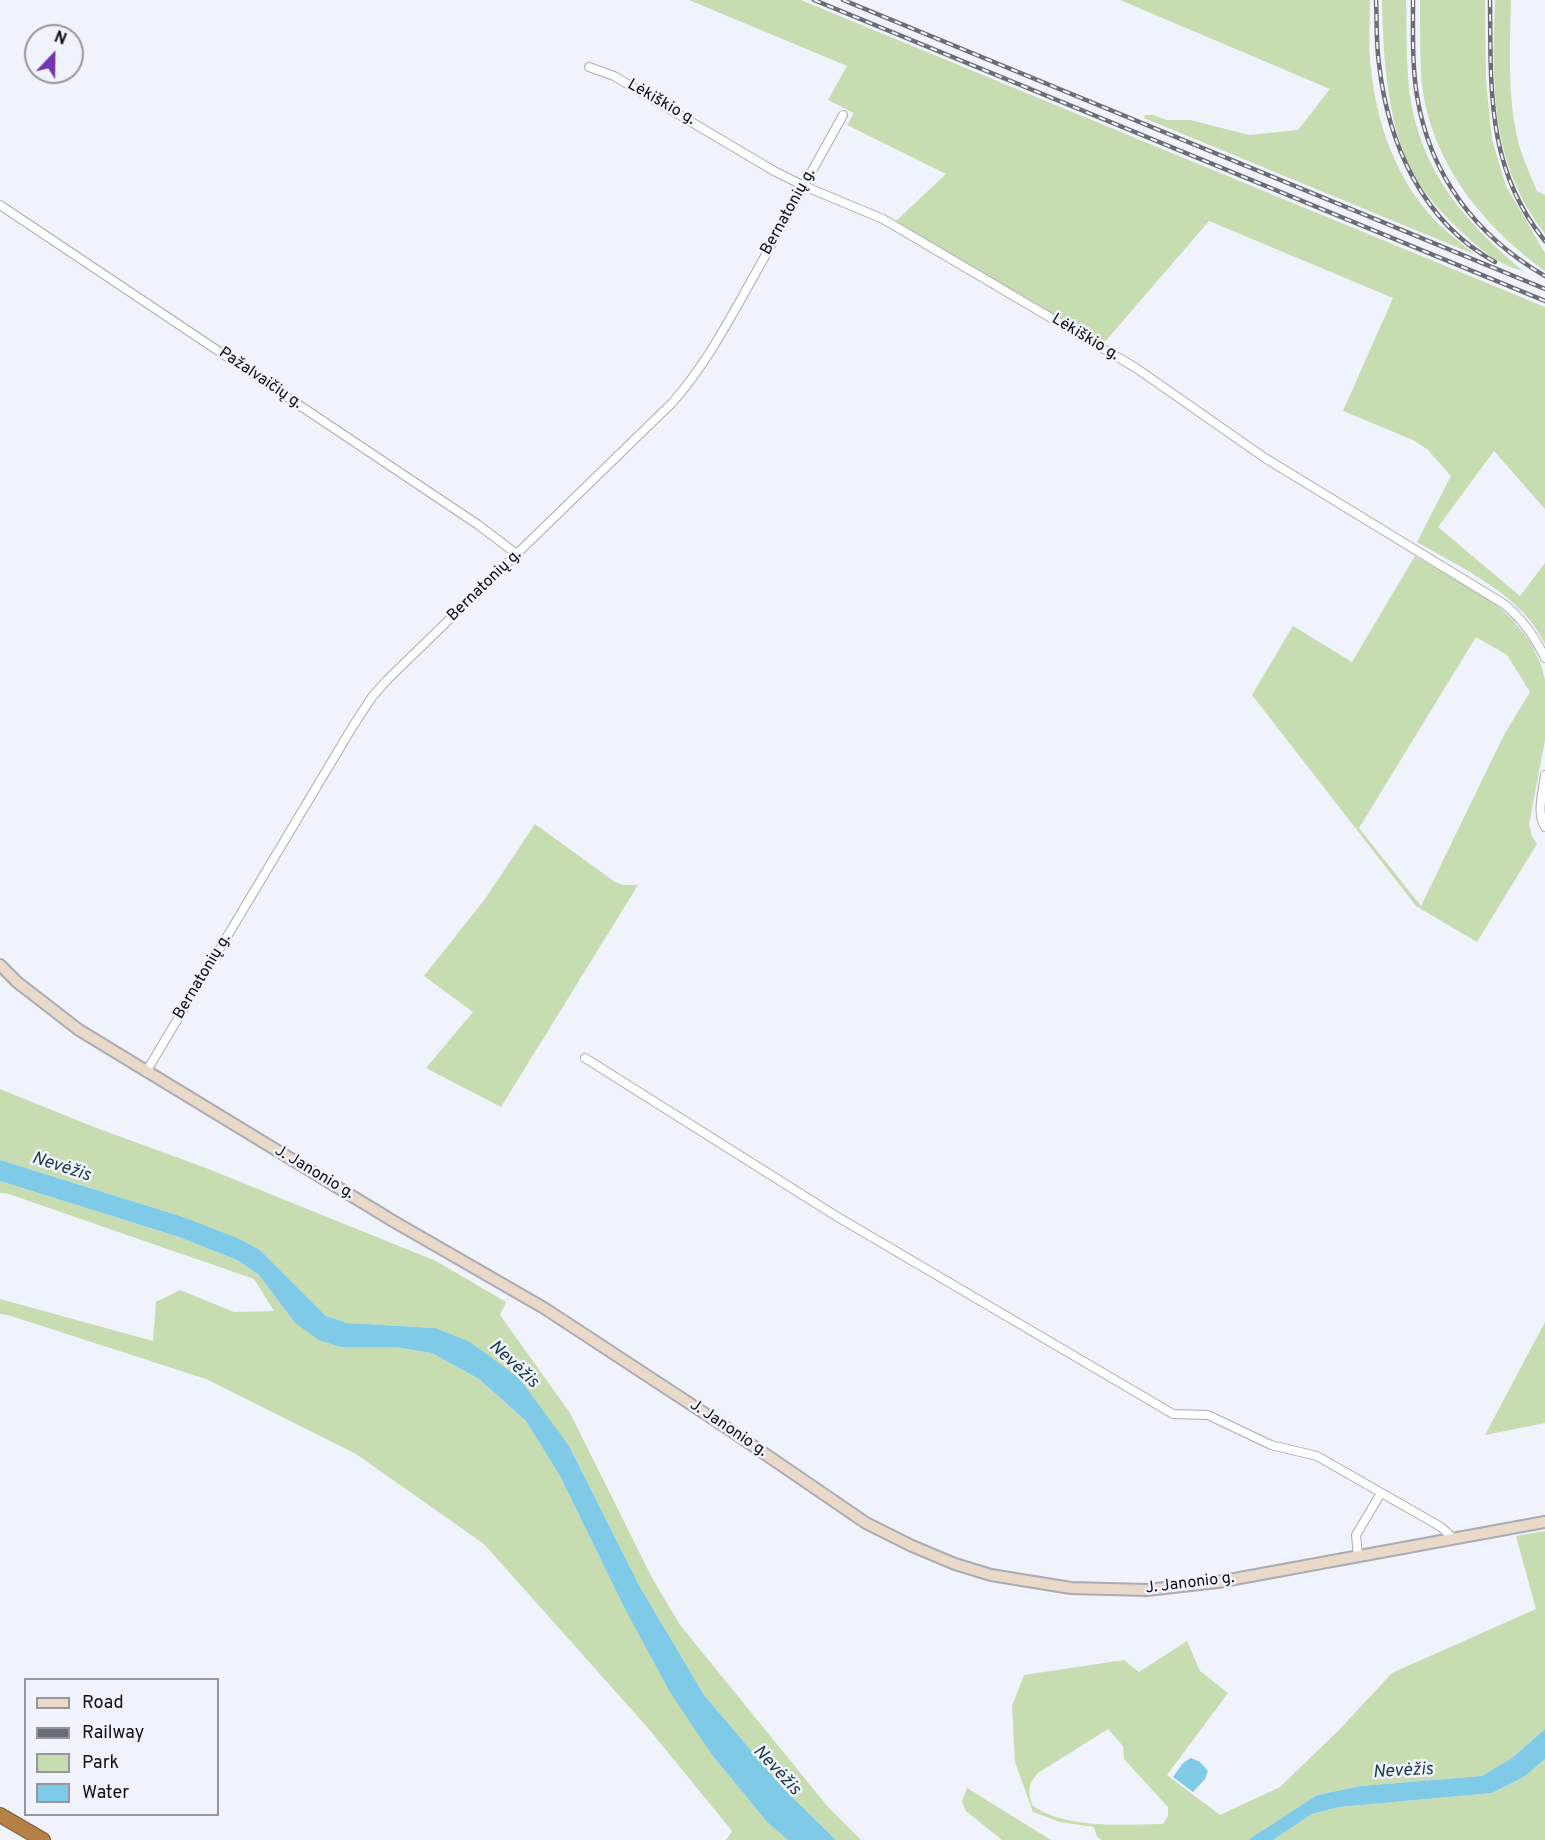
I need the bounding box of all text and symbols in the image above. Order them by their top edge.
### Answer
north arrow [24,24,84,84]
text: N [51,28,69,51]
street label: Lėkiškio g. [624,76,698,130]
street label: Bernatonių g. [757,165,821,259]
street label: Lėkiškio g. [1048,310,1122,366]
street label: Pažalvaičių g. [215,344,305,414]
street label: Bernatonių g. [444,546,526,626]
street label: Bernatonių g. [170,931,236,1023]
street label: J. Janonio g. [271,1142,357,1204]
water label: Nevėžis [29,1148,93,1188]
water label: Nevėžis [483,1336,543,1394]
street label: J. Janonio g. [686,1396,770,1462]
street label: J. Janonio g. [1145,1569,1235,1599]
legend [24,1678,219,1816]
text: Road [82,1692,124,1715]
text: Railway [82,1722,144,1745]
water label: Nevėžis [747,1741,805,1801]
text: Park [82,1752,119,1775]
water label: Nevėžis [1372,1760,1434,1784]
text: Water [82,1782,129,1805]

